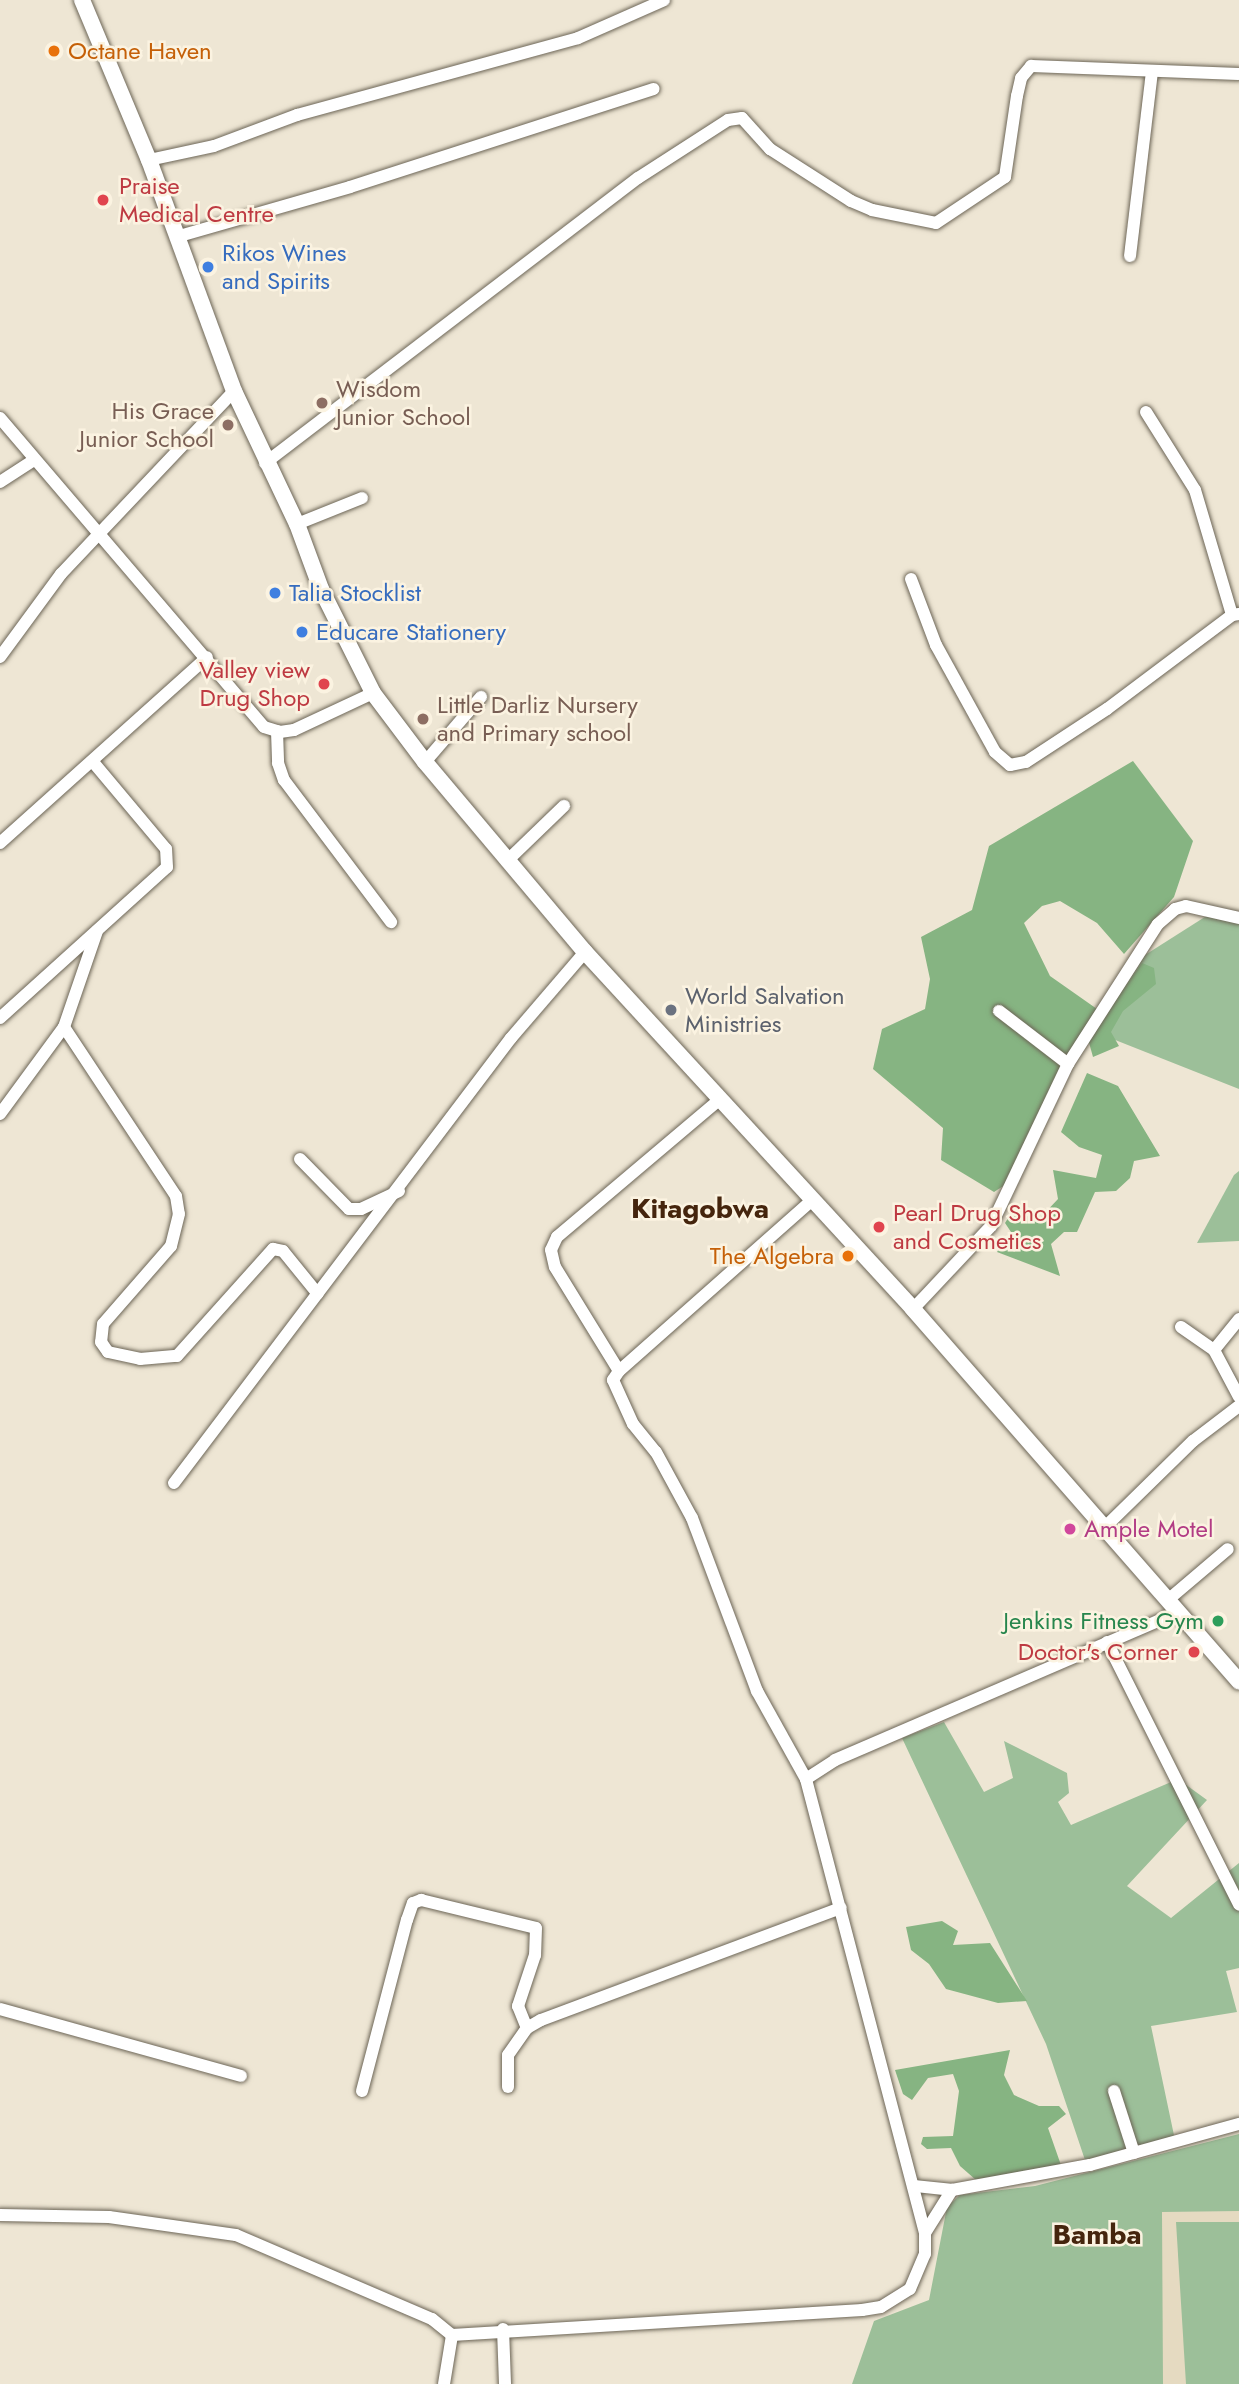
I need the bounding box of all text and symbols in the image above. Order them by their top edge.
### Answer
place label: Octane Haven [68,37,212,65]
marker: Octane Haven [46,43,62,59]
place label: Praise Medical Centre [119,172,274,228]
marker: Praise Medical Centre [93,190,113,210]
place label: Rikos Wines and Spirits [222,239,346,295]
marker: Rikos Wines and Spirits [200,259,216,275]
place label: Wisdom Junior School [336,375,471,431]
marker: Wisdom Junior School [314,395,330,411]
place label: His Grace Junior School [79,397,214,453]
marker: His Grace Junior School [220,417,236,433]
place label: Talia Stocklist [289,579,421,607]
marker: Talia Stocklist [267,585,283,601]
place label: Educare Stationery [316,618,506,646]
marker: Educare Stationery [294,624,310,640]
place label: Valley view Drug Shop [199,656,310,712]
marker: Valley view Drug Shop [316,676,332,692]
place label: Little Darliz Nursery and Primary school [437,691,638,747]
marker: Little Darliz Nursery and Primary school [415,711,431,727]
place label: World Salvation Ministries [685,982,845,1038]
marker: World Salvation Ministries [663,1002,679,1018]
district label: Kitagobwa [631,1192,769,1226]
place label: Pearl Drug Shop and Cosmetics [893,1199,1061,1255]
marker: Pearl Drug Shop and Cosmetics [871,1219,887,1235]
place label: The Algebra [710,1242,834,1270]
marker: The Algebra [840,1248,856,1264]
place label: Ample Motel [1084,1515,1214,1543]
marker: Ample Motel [1062,1521,1078,1537]
place label: Jenkins Fitness Gym [1003,1607,1204,1635]
marker: Jenkins Fitness Gym [1210,1613,1226,1629]
place label: Doctor's Corner [1018,1638,1178,1666]
marker: Doctor's Corner [1184,1642,1204,1662]
district label: Bamba [1052,2218,1142,2252]

